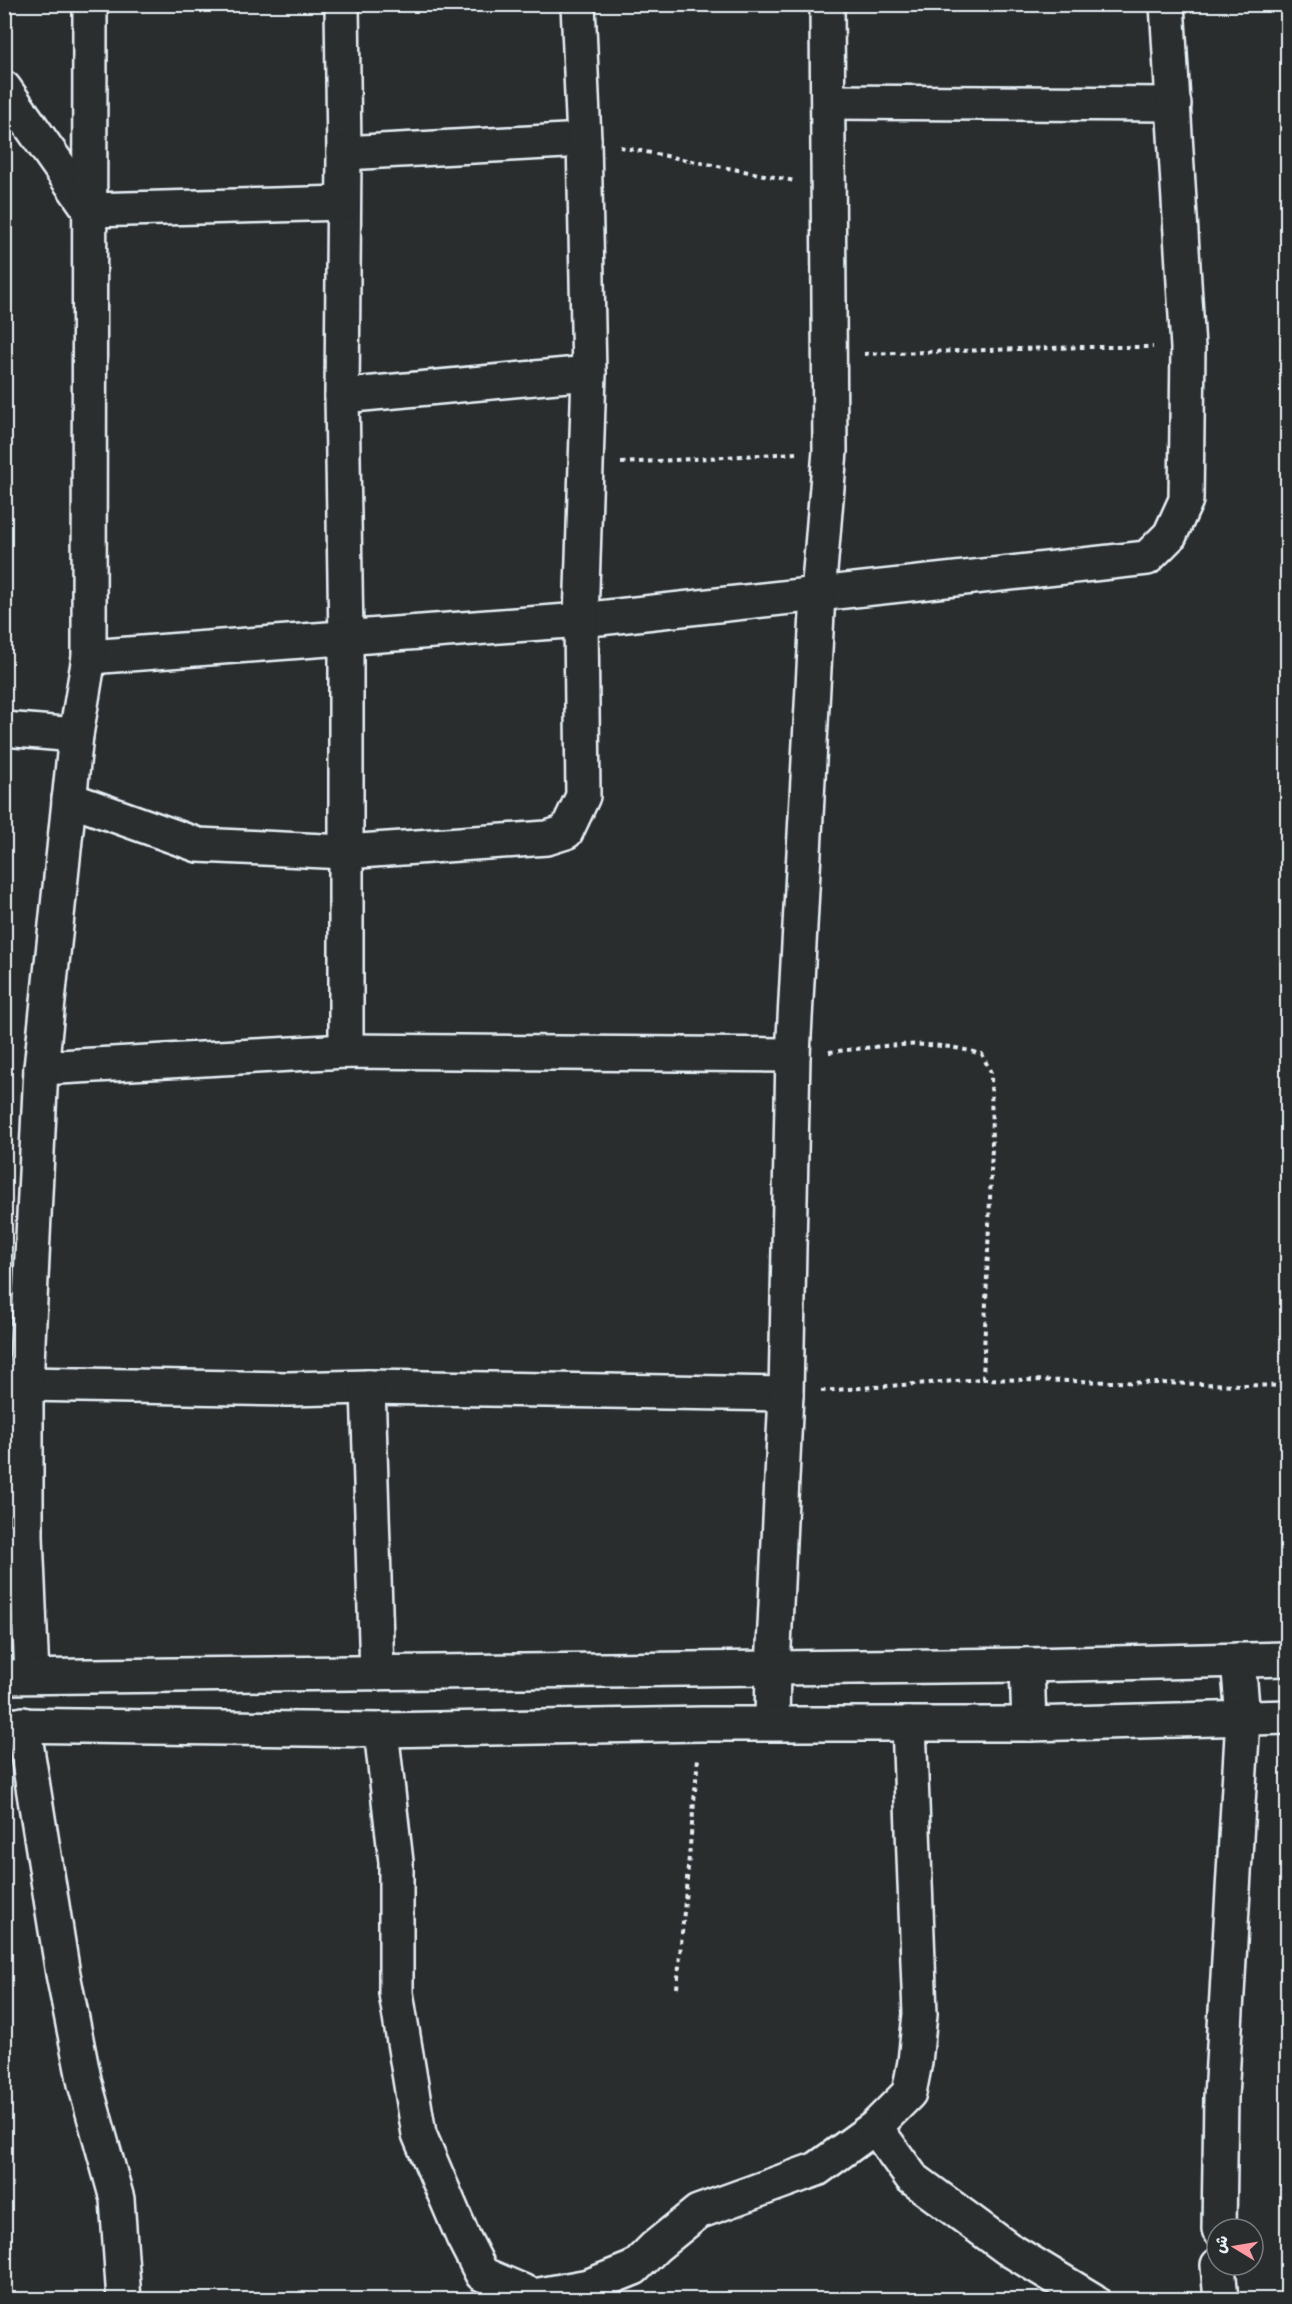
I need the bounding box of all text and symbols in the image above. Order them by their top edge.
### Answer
north arrow [1205,2217,1265,2277]
text: ش [1211,2234,1232,2255]

